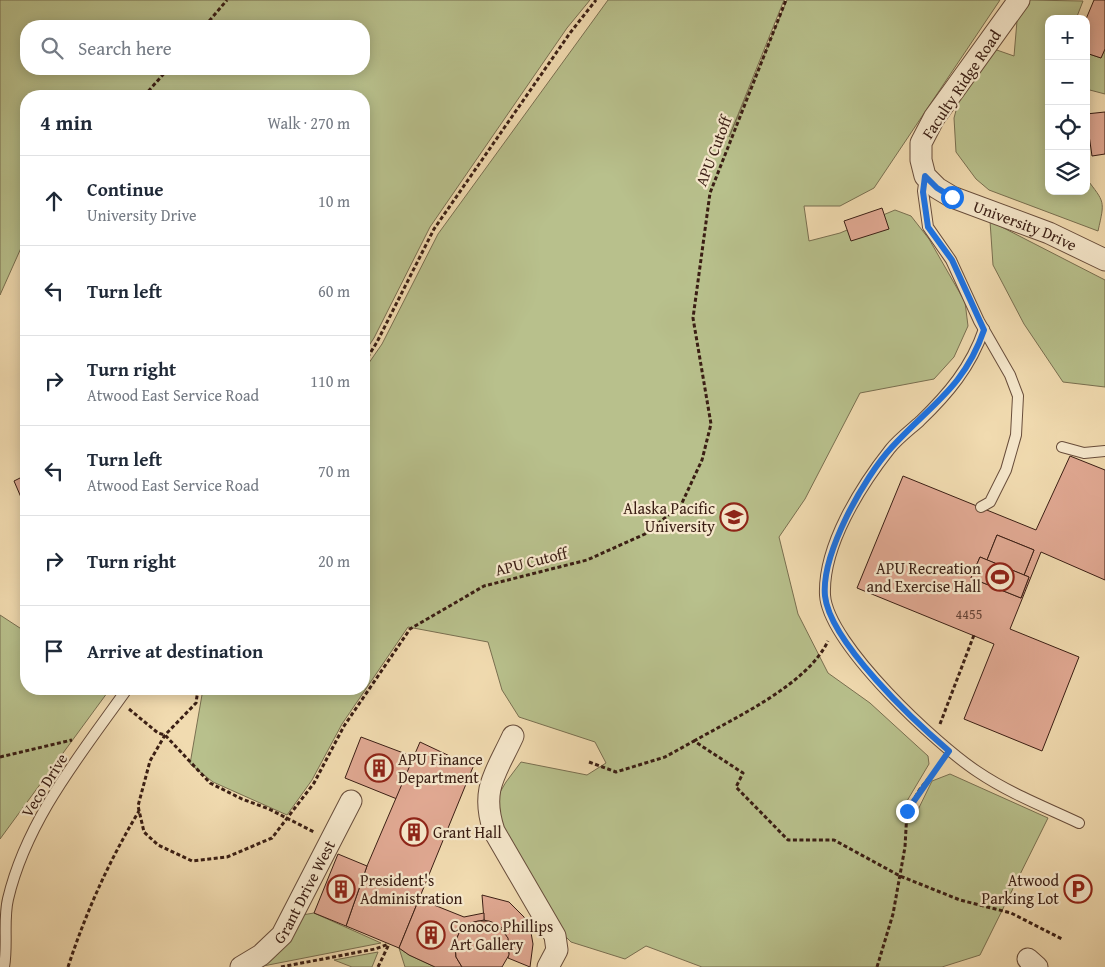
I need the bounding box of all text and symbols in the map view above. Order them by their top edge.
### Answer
map controls [1045,15,1090,195]
button: + [1045,15,1090,60]
search box [20,20,370,75]
street label: Faculty Ridge Road [916,24,1007,143]
icon: search [38,34,66,62]
text: Search here [78,34,172,62]
button: − [1045,60,1090,105]
button: locate [1045,105,1090,150]
text: 4 min [40,107,92,138]
text: Walk · 270 m [267,111,350,135]
street label: APU Cutoff [689,111,738,190]
button: layers [1045,150,1090,195]
text: Continue [87,175,164,203]
route start [941,186,964,209]
icon: ahead [40,187,68,215]
text: 10 m [318,189,350,213]
street label: University Drive [970,194,1081,257]
text: University Drive [87,203,197,227]
icon: left [40,277,68,305]
text: Turn left [87,277,162,305]
text: 60 m [318,279,350,303]
text: Turn right [87,355,176,383]
icon: right [40,367,68,395]
text: 110 m [310,369,350,393]
text: Atwood East Service Road [87,383,259,407]
text: Turn left [87,445,162,473]
icon: left [40,457,68,485]
text: 70 m [318,459,350,483]
text: Atwood East Service Road [87,473,259,497]
place label: Alaska Pacific University [623,496,715,538]
school or university icon: Alaska Pacific University [719,502,749,532]
street label: APU Cutoff [492,540,571,582]
icon: right [40,547,68,575]
text: Turn right [87,547,176,575]
text: 20 m [318,549,350,573]
place label: APU Recreation and Exercise Hall [866,556,982,598]
sports icon: APU Recreation and Exercise Hall [985,562,1015,592]
house number: 4455 [956,604,982,624]
icon: arrive [40,637,68,665]
text: Arrive at destination [87,637,263,665]
place label: APU Finance Department [398,747,483,789]
street label: Veco Drive [15,748,73,822]
building icon: APU Finance Department [364,753,394,783]
route end [896,800,919,823]
building icon: Grant Hall [399,817,429,847]
place label: Grant Hall [433,820,502,844]
street label: Grant Drive West [268,835,341,949]
place label: President's Administration [360,868,463,910]
place label: Atwood Parking Lot [982,868,1059,910]
building icon: President's Administration [326,874,356,904]
parking icon: Atwood Parking Lot [1063,874,1093,904]
place label: Conoco Phillips Art Gallery [450,914,553,956]
building icon: Conoco Phillips Art Gallery [416,920,446,950]

